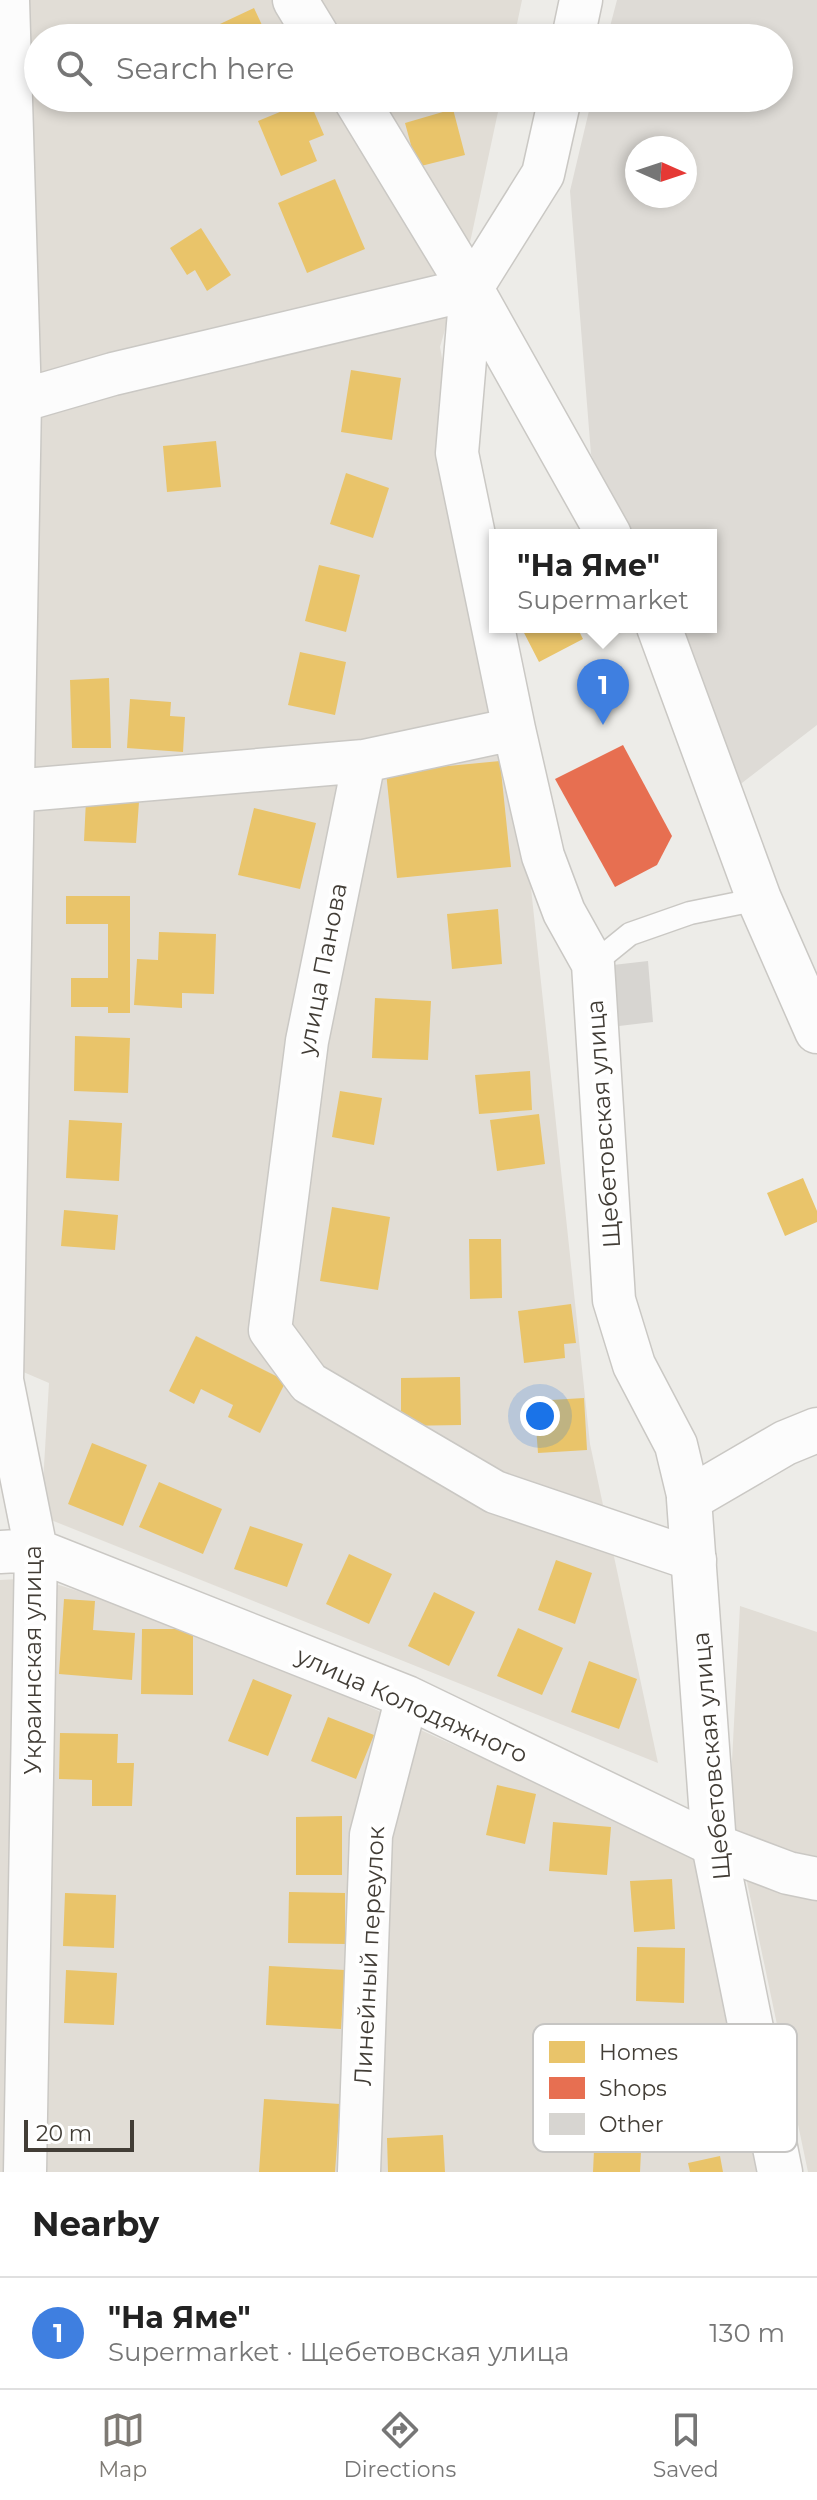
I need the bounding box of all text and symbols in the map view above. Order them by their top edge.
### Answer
search box [24,24,793,112]
icon: search [52,46,96,90]
text: Search here [116,50,294,87]
north arrow [625,136,697,208]
popup [489,529,717,633]
text: "На Яме" [517,547,660,584]
text: Supermarket [517,584,689,616]
pin: 1 [577,659,629,725]
street label: улица Панова [291,880,353,1059]
street label: Щебетовская улица [580,999,626,1249]
your location [520,1396,560,1436]
street label: Украинская улица [18,1545,47,1775]
street label: Щебетовская улица [686,1631,736,1881]
street label: улица Колодяжного [291,1640,532,1769]
street label: Линейный переулок [348,1825,390,2087]
legend [533,2024,797,2152]
text: Homes [599,2039,678,2066]
text: Shops [599,2075,667,2102]
text: Other [599,2111,663,2138]
scale bar [24,2116,134,2152]
text: 20 m [36,2120,92,2147]
text: Nearby [32,2203,159,2245]
text: "На Яме" [108,2299,251,2336]
text: 1 [53,2317,63,2349]
text: 130 m [709,2317,785,2349]
text: Supermarket · Щебетовская улица [108,2336,569,2368]
tab: Map [98,2408,147,2483]
tab: Directions [344,2408,456,2483]
tab: Saved [653,2408,719,2483]

